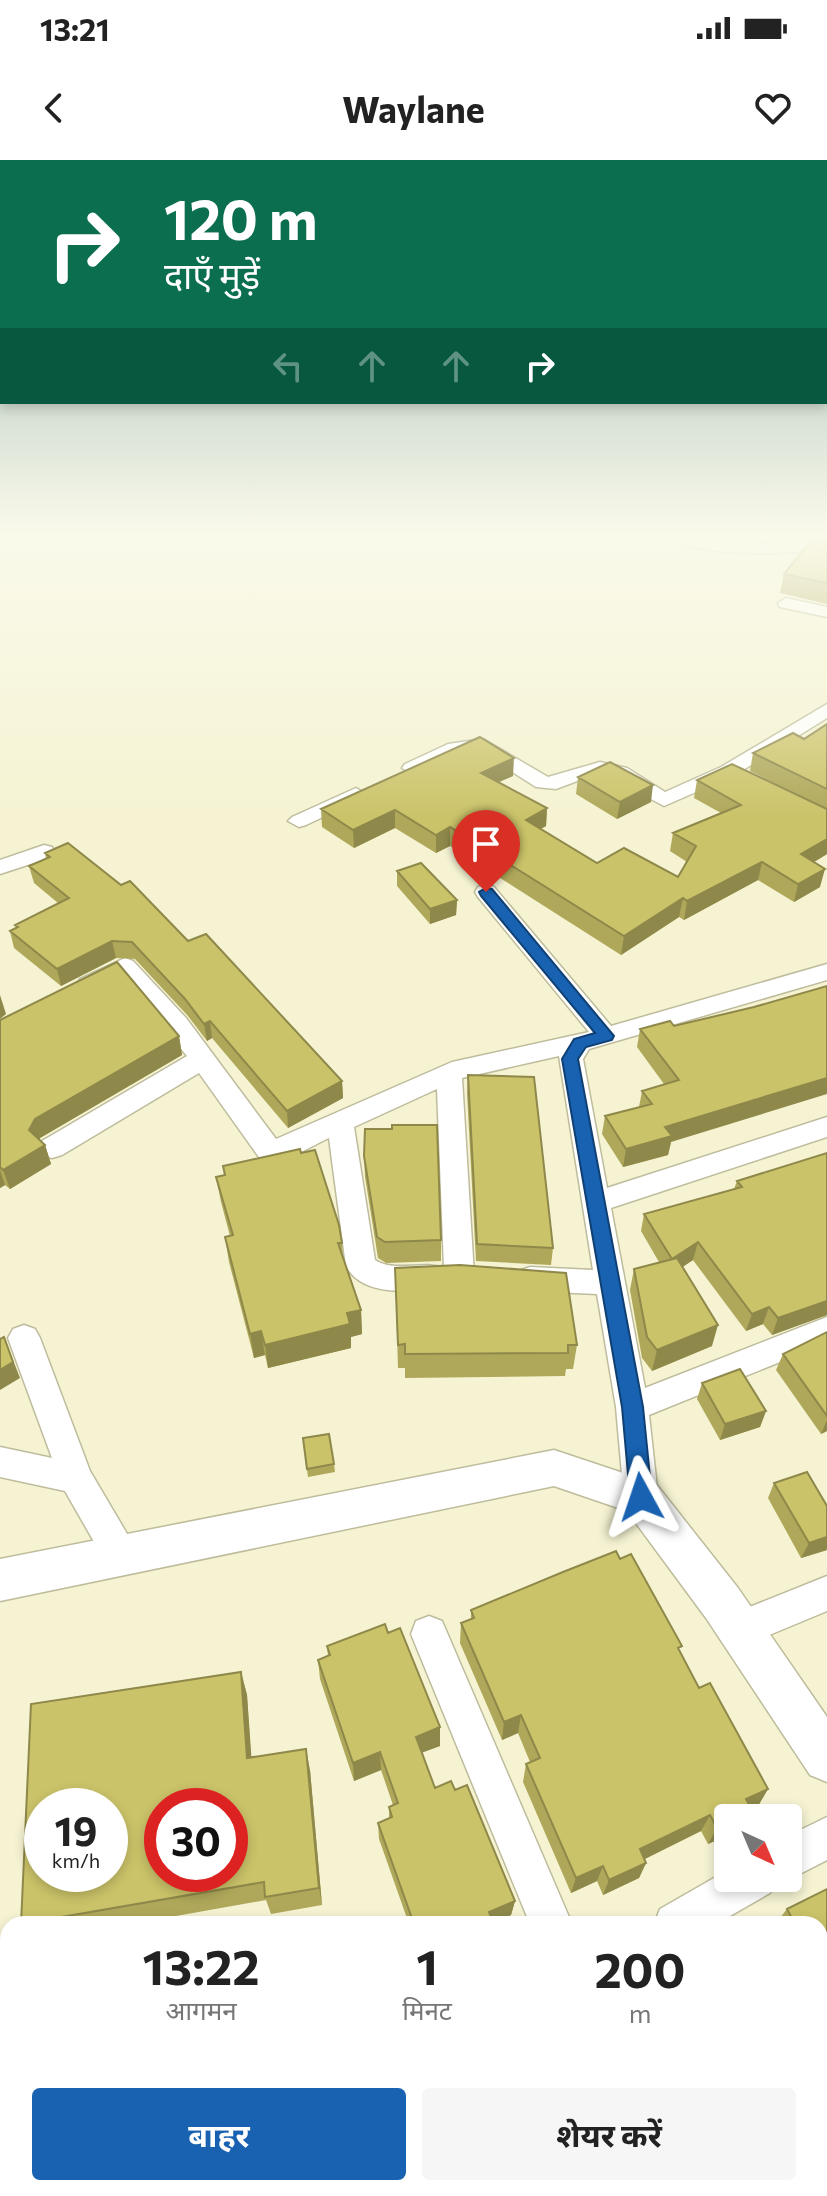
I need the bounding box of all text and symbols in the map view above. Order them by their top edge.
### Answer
text: 13:21 [40,10,110,47]
icon: back [32,86,76,130]
text: Waylane [342,86,485,130]
icon: heart [751,86,795,130]
text: 120 m [164,183,318,252]
icon: right [32,192,136,296]
text: दाएँ मुड़ें [164,252,260,296]
icon: left [266,344,310,388]
icon: ahead [350,344,394,388]
icon: ahead [434,344,478,388]
icon: right [518,344,562,388]
pin [452,810,520,892]
icon: arrive [464,822,508,866]
position arrow [599,1455,683,1539]
speed limit sign: 30 [144,1788,248,1892]
north arrow [714,1804,802,1892]
map controls [714,1804,802,1892]
text: 19 [55,1805,97,1854]
text: km/h [52,1848,100,1872]
text: 13:22 [143,1936,260,1995]
text: 1 [416,1936,438,1995]
text: 200 [595,1939,685,1998]
text: आगमन [165,1994,237,2025]
text: मिनट [402,1994,452,2025]
text: m [629,1997,651,2028]
button: बाहर [32,2088,406,2180]
button: शेयर करें [422,2088,796,2180]

